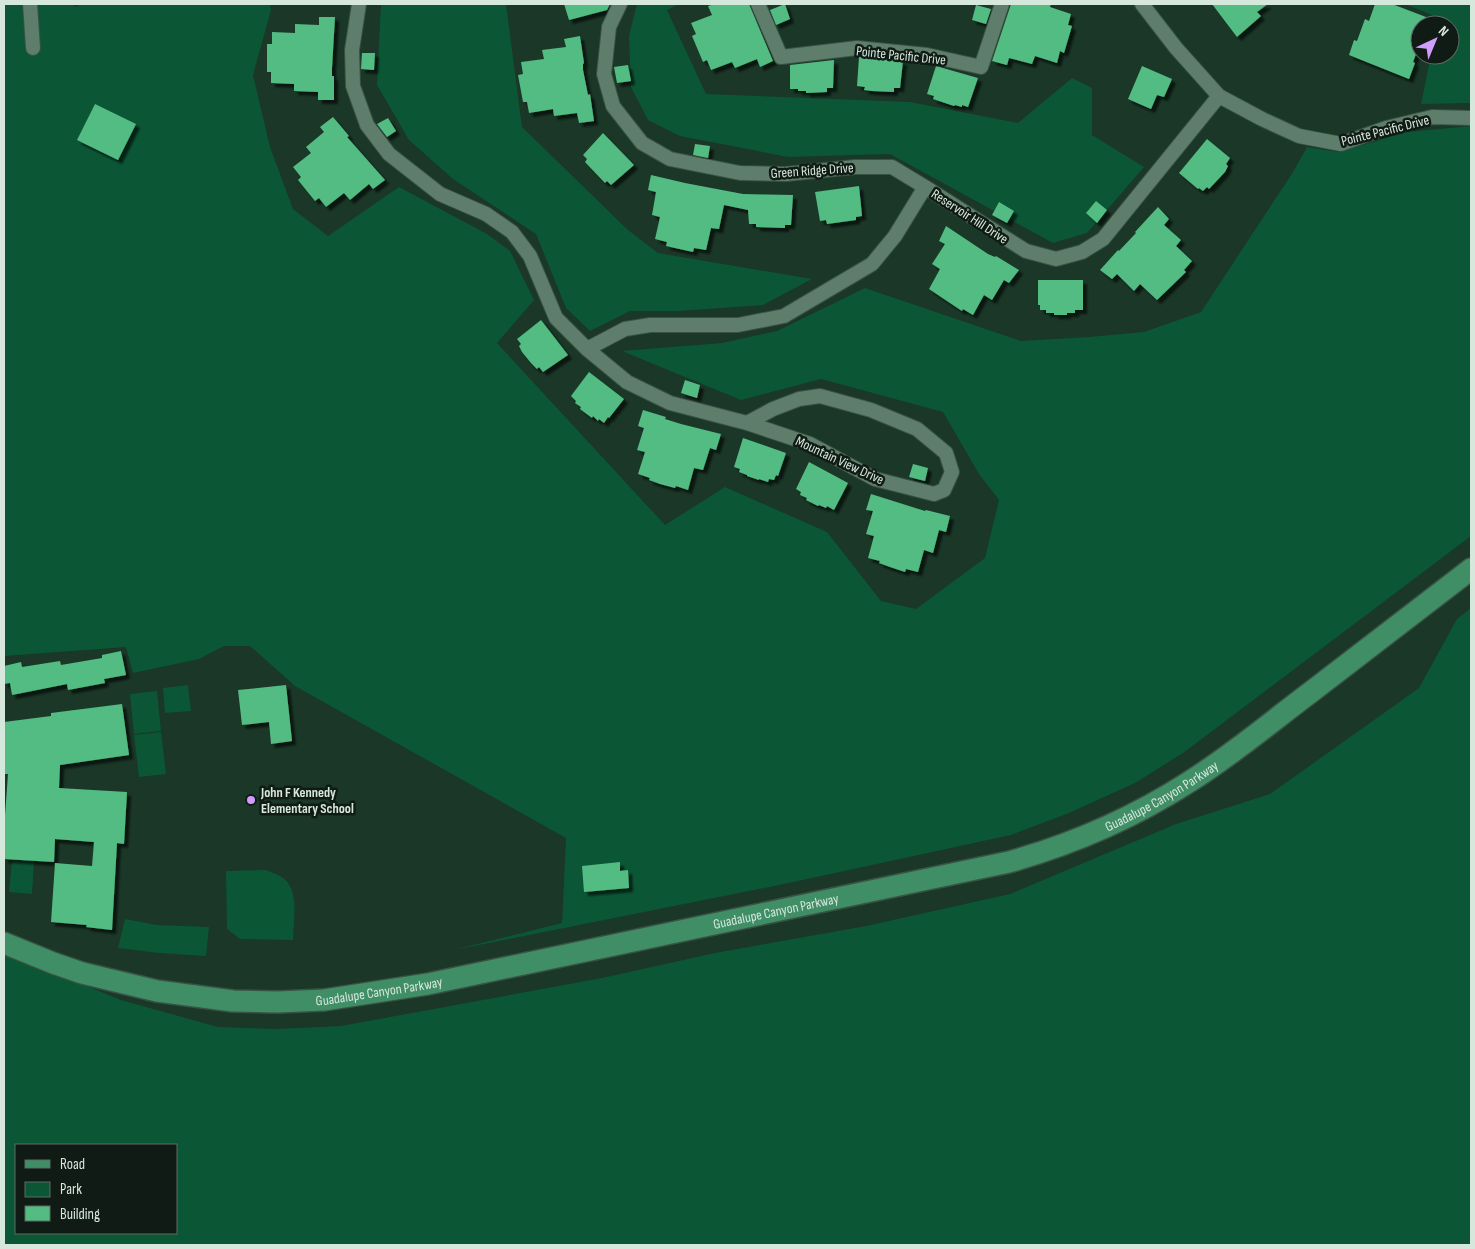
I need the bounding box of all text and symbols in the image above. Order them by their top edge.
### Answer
north arrow [1410,15,1460,65]
text: N [1435,22,1452,40]
street label: Pointe Pacific Drive [855,42,947,69]
street label: Pointe Pacific Drive [1339,111,1431,150]
street label: Green Ridge Drive [770,159,854,182]
street label: Reservoir Hill Drive [928,185,1011,248]
street label: Mountain View Drive [793,433,887,488]
street label: Guadalupe Canyon Parkway [1102,757,1222,835]
place label: John F Kennedy Elementary School [260,784,354,817]
marker: John F Kennedy Elementary School [245,794,257,806]
street label: Guadalupe Canyon Parkway [712,890,841,933]
street label: Guadalupe Canyon Parkway [315,973,444,1009]
legend [15,1144,178,1234]
text: Road [60,1155,85,1174]
text: Park [60,1180,82,1199]
text: Building [60,1205,100,1224]

